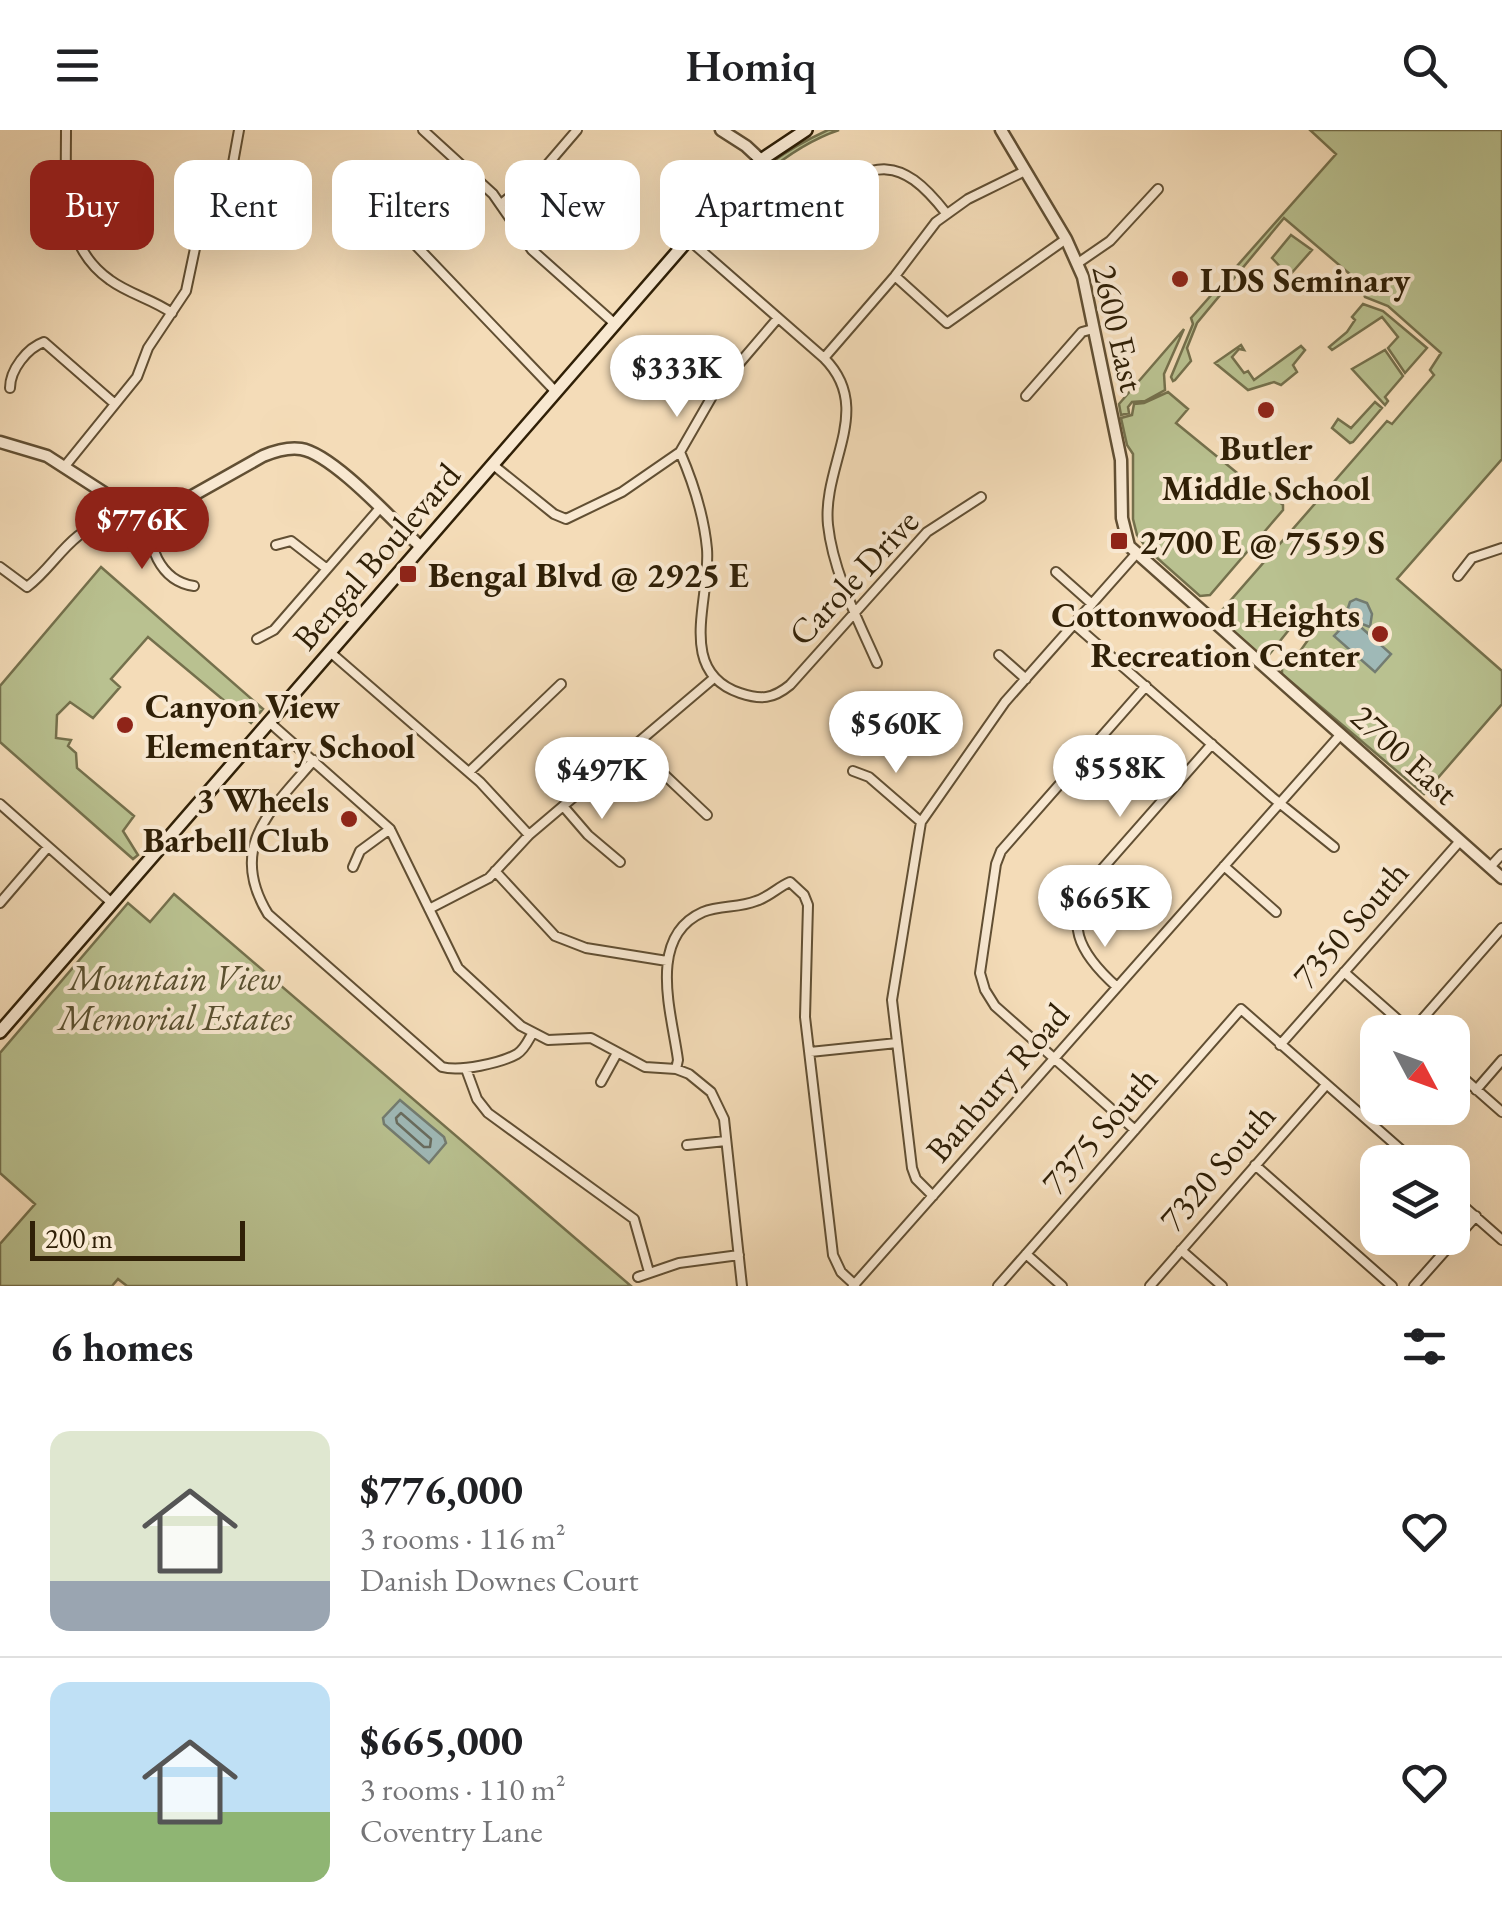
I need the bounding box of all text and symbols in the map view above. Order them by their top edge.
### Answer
text: Homiq [686,36,817,94]
icon: menu [50,38,105,93]
icon: search [1397,38,1452,93]
chip: Buy [30,160,154,250]
chip: Rent [174,160,312,250]
chip: Filters [332,160,485,250]
chip: New [505,160,640,250]
chip: Apartment [660,160,879,250]
place label: LDS Seminary [1200,257,1411,302]
street label: 2600 East [1083,260,1155,396]
marker: LDS Seminary [1169,268,1191,290]
pin: $333K [607,335,747,420]
text: $333K [632,346,722,388]
marker: Butler Middle School [1255,399,1277,421]
place label: Butler Middle School [1162,425,1370,510]
street label: Bengal Boulevard [282,453,470,659]
pin: $776K [72,487,212,572]
text: $776K [97,498,187,540]
street label: Carole Drive [778,499,928,655]
place label: 2700 E @ 7559 S [1139,519,1385,564]
marker: 2700 E @ 7559 S [1108,530,1130,552]
place label: Bengal Blvd @ 2925 E [428,552,749,597]
marker: Bengal Blvd @ 2925 E [397,563,419,585]
place label: Cottonwood Heights Recreation Center [1051,592,1360,677]
marker: Cottonwood Heights Recreation Center [1369,623,1391,645]
place label: Canyon View Elementary School [145,683,415,768]
pin: $560K [826,691,966,776]
street label: 2700 East [1342,694,1468,814]
text: $560K [851,702,941,744]
marker: Canyon View Elementary School [114,714,136,736]
pin: $558K [1050,735,1190,820]
pin: $497K [532,737,672,822]
text: $558K [1075,746,1165,788]
text: $497K [557,748,647,790]
place label: 3 Wheels Barbell Club [143,777,329,862]
marker: 3 Wheels Barbell Club [338,808,360,830]
street label: 7350 South [1282,851,1418,997]
pin: $665K [1035,865,1175,950]
text: $665K [1060,876,1150,918]
park label: Mountain View Memorial Estates [56,955,292,1040]
street label: Banbury Road [915,993,1079,1171]
north arrow [1360,1015,1470,1125]
map controls [1360,1015,1470,1255]
street label: 7375 South [1031,1057,1167,1203]
street label: 7320 South [1149,1094,1285,1240]
button: layers [1360,1145,1470,1255]
scale bar [30,1216,245,1260]
text: 200 m [45,1220,113,1256]
text: 6 homes [50,1319,193,1374]
icon: filters [1397,1319,1452,1374]
text: $776,000 [360,1462,523,1517]
icon: home [130,1471,250,1591]
icon: heart [1397,1504,1452,1559]
text: 3 rooms · 116 m² [360,1517,566,1559]
text: Danish Downes Court [360,1559,639,1601]
text: $665,000 [360,1713,523,1768]
icon: home [130,1722,250,1842]
icon: heart [1397,1755,1452,1810]
text: 3 rooms · 110 m² [360,1768,566,1810]
text: Coventry Lane [360,1810,543,1852]

